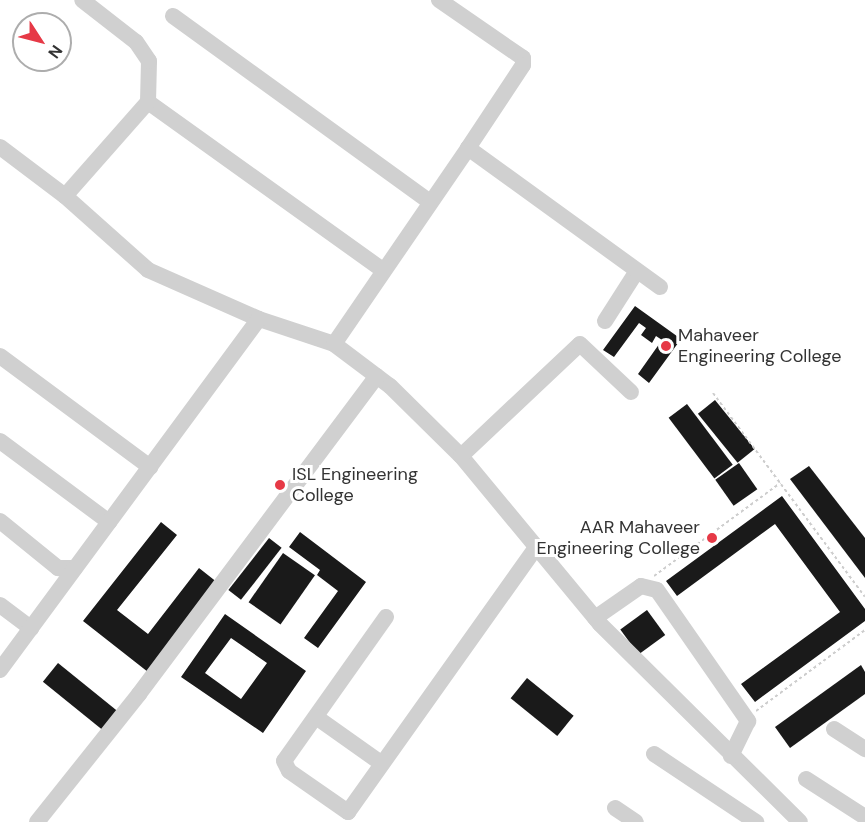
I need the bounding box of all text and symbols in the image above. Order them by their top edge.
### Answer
north arrow [12,12,72,72]
text: N [43,41,67,63]
place label: Mahaveer Engineering College [678,325,841,368]
marker: Mahaveer Engineering College [659,339,673,353]
place label: ISL Engineering College [292,464,418,506]
marker: ISL Engineering College [273,478,287,492]
place label: AAR Mahaveer Engineering College [537,517,700,560]
marker: AAR Mahaveer Engineering College [705,531,719,545]

